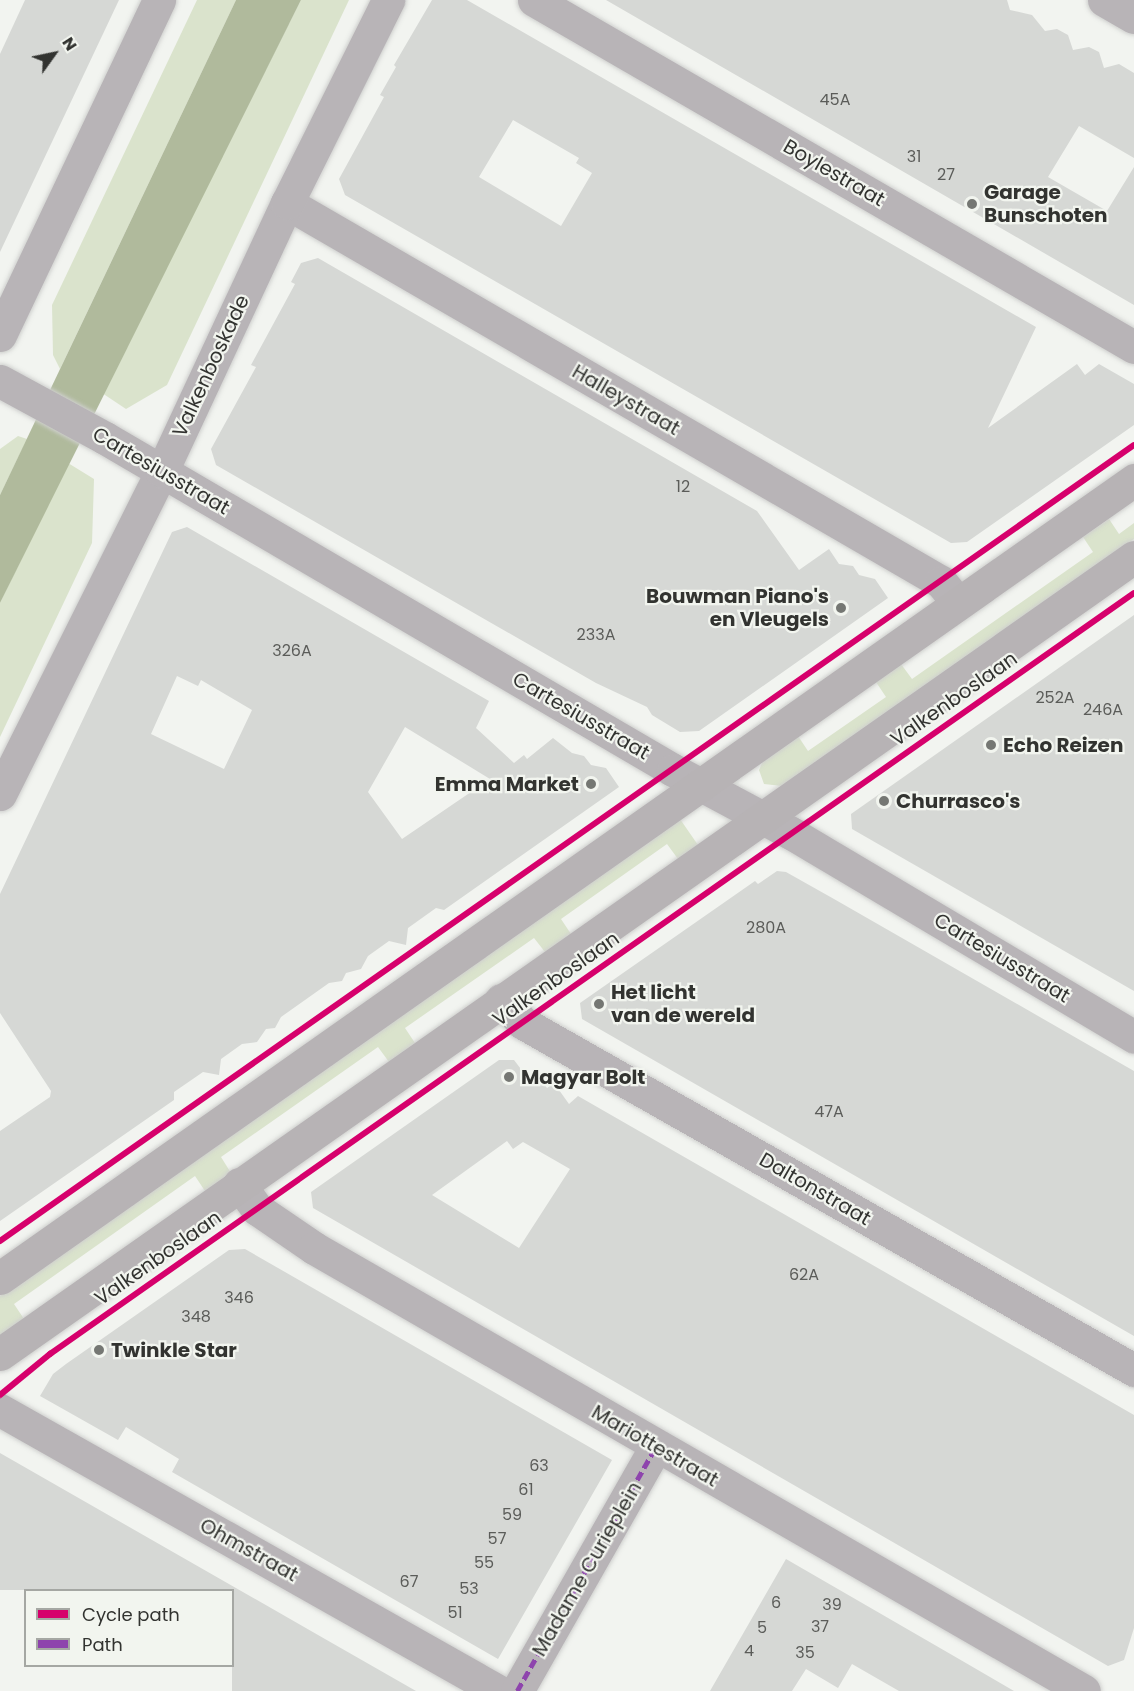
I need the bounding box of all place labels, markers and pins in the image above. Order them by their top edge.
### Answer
place label: Garage Bunschoten [984,180,1108,227]
marker: Garage Bunschoten [965,197,979,211]
place label: Bouwman Piano's en Vleugels [646,584,829,631]
marker: Bouwman Piano's en Vleugels [834,601,848,615]
place label: Echo Reizen [1003,733,1123,757]
marker: Echo Reizen [984,738,998,752]
place label: Emma Market [435,772,579,796]
marker: Emma Market [584,777,598,791]
place label: Churrasco's [896,789,1020,813]
marker: Churrasco's [877,794,891,808]
place label: Het licht van de wereld [611,981,755,1028]
marker: Het licht van de wereld [592,997,606,1011]
place label: Magyar Bolt [521,1065,645,1089]
marker: Magyar Bolt [502,1070,516,1084]
place label: Twinkle Star [111,1338,237,1362]
marker: Twinkle Star [92,1343,106,1357]

